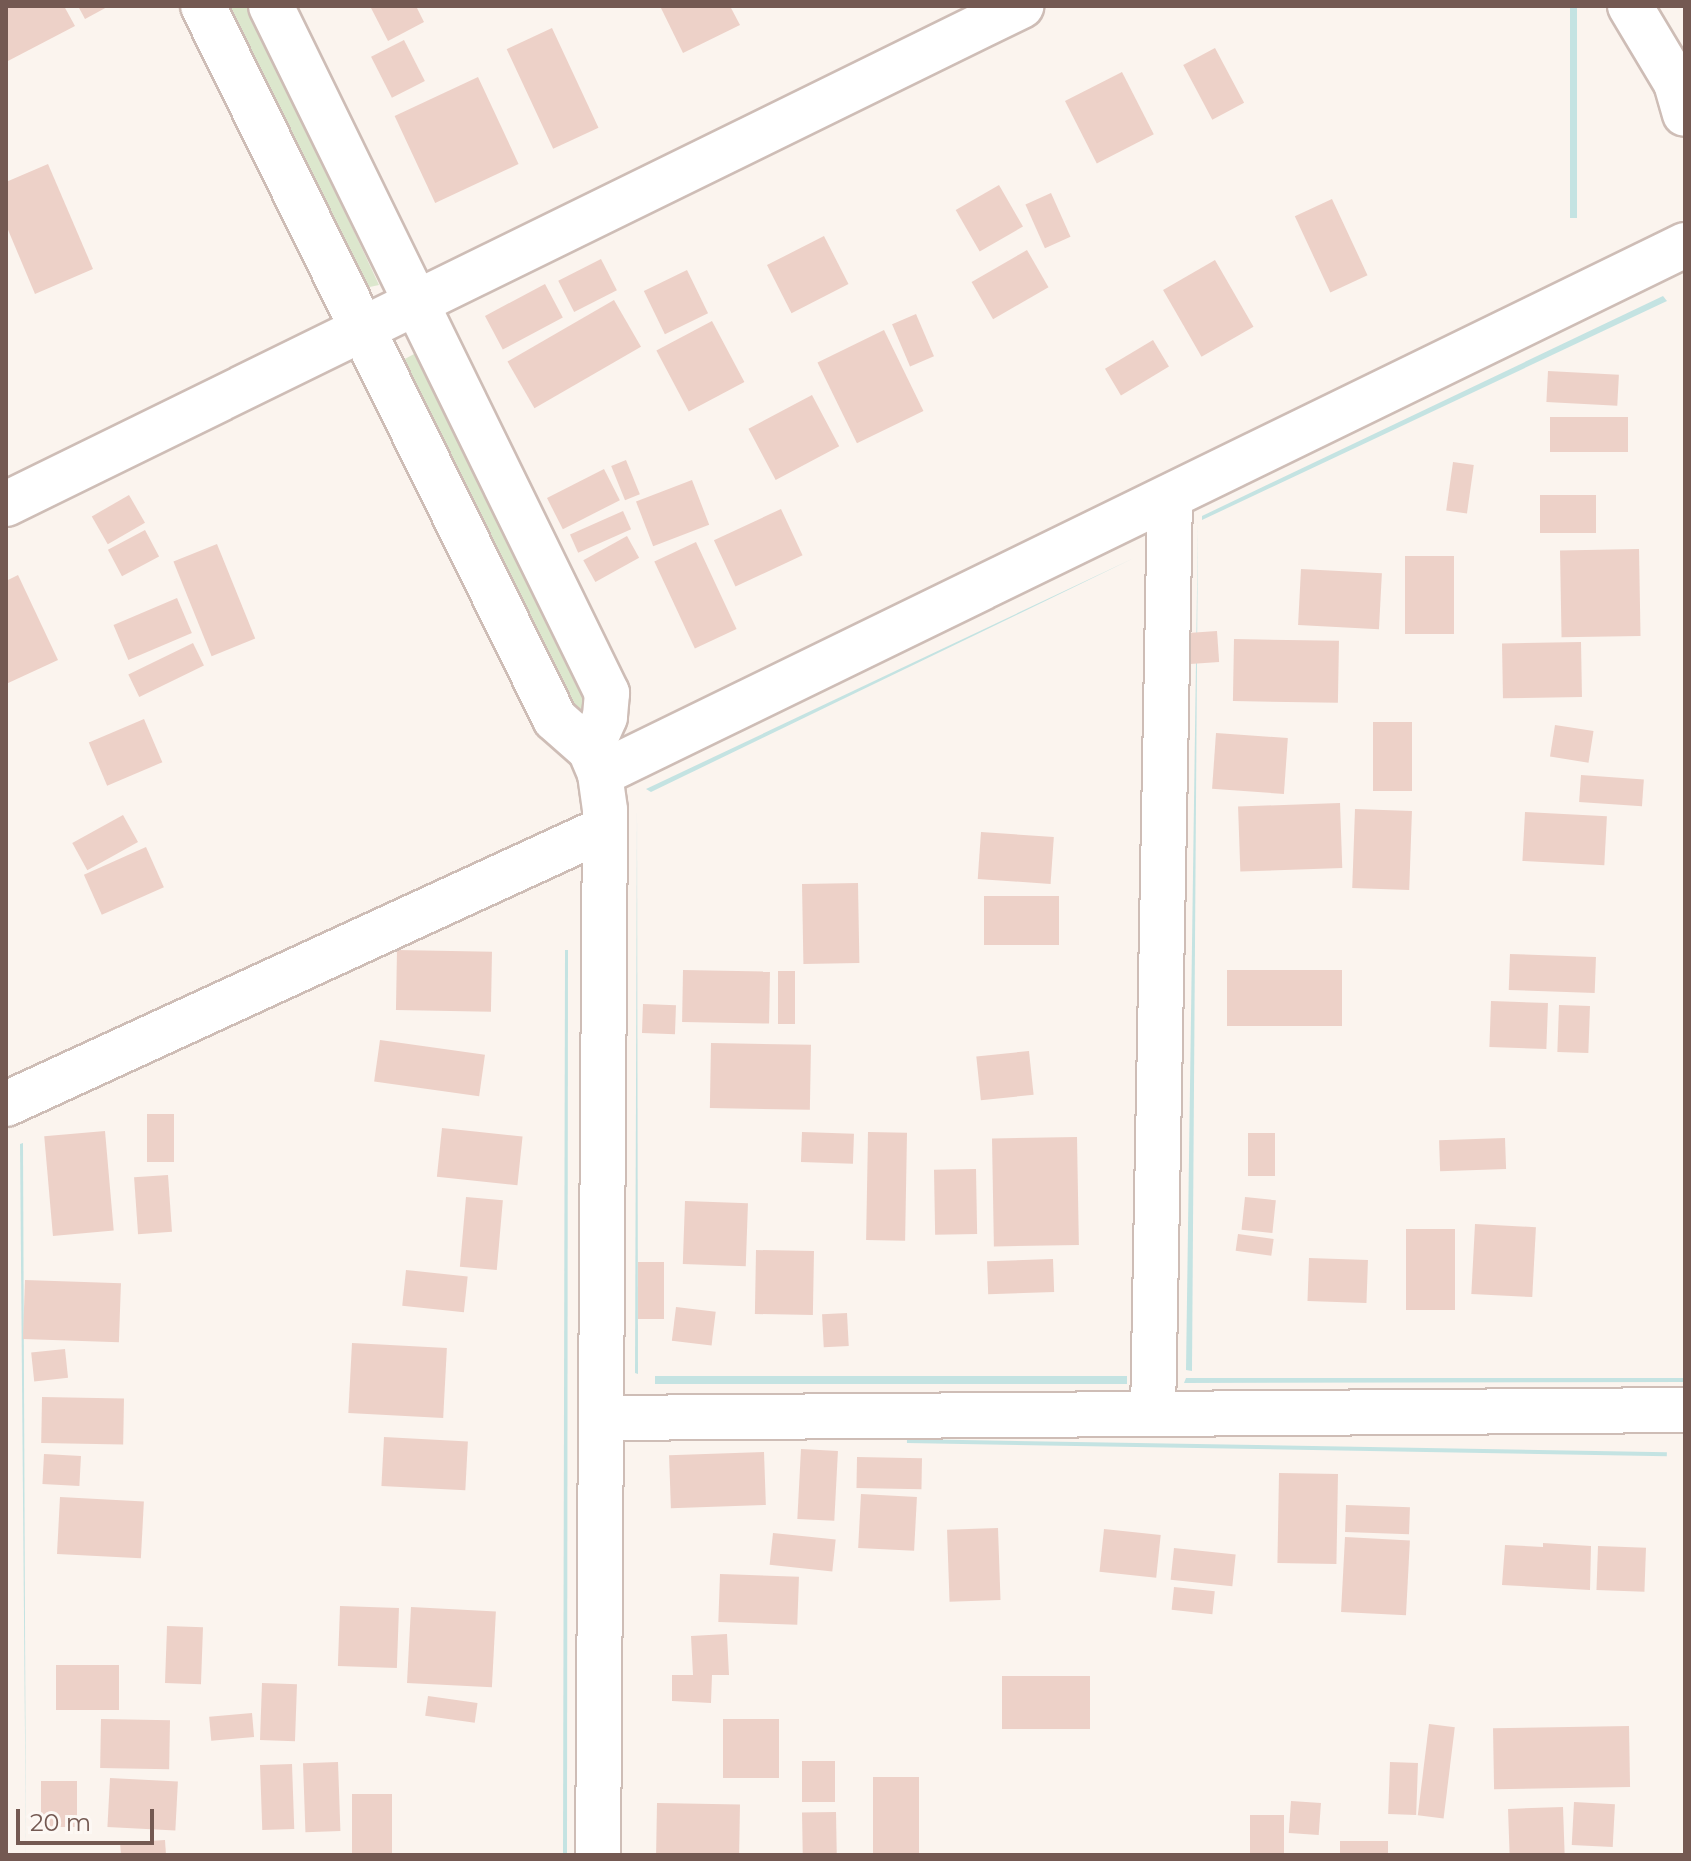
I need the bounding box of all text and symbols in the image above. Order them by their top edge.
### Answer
scale bar [20,1793,158,1843]
text: 20 m [30,1808,91,1837]

